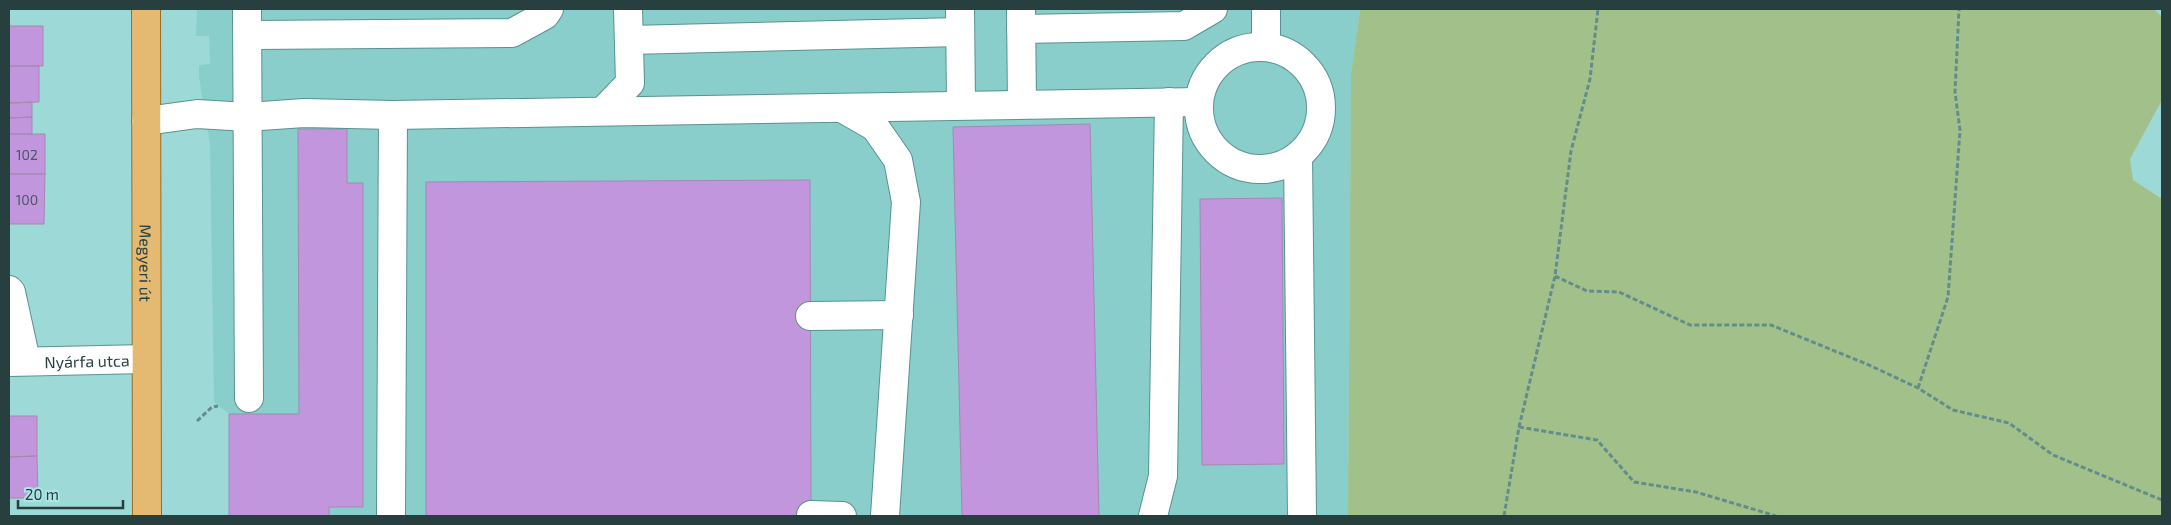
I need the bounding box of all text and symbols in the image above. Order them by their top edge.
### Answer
house number: 102 [16,146,38,163]
house number: 100 [16,191,38,208]
street label: Megyeri út [137,224,156,302]
street label: Nyárfa utca [44,350,130,371]
scale bar [18,478,122,510]
text: 20 m [25,485,59,503]

